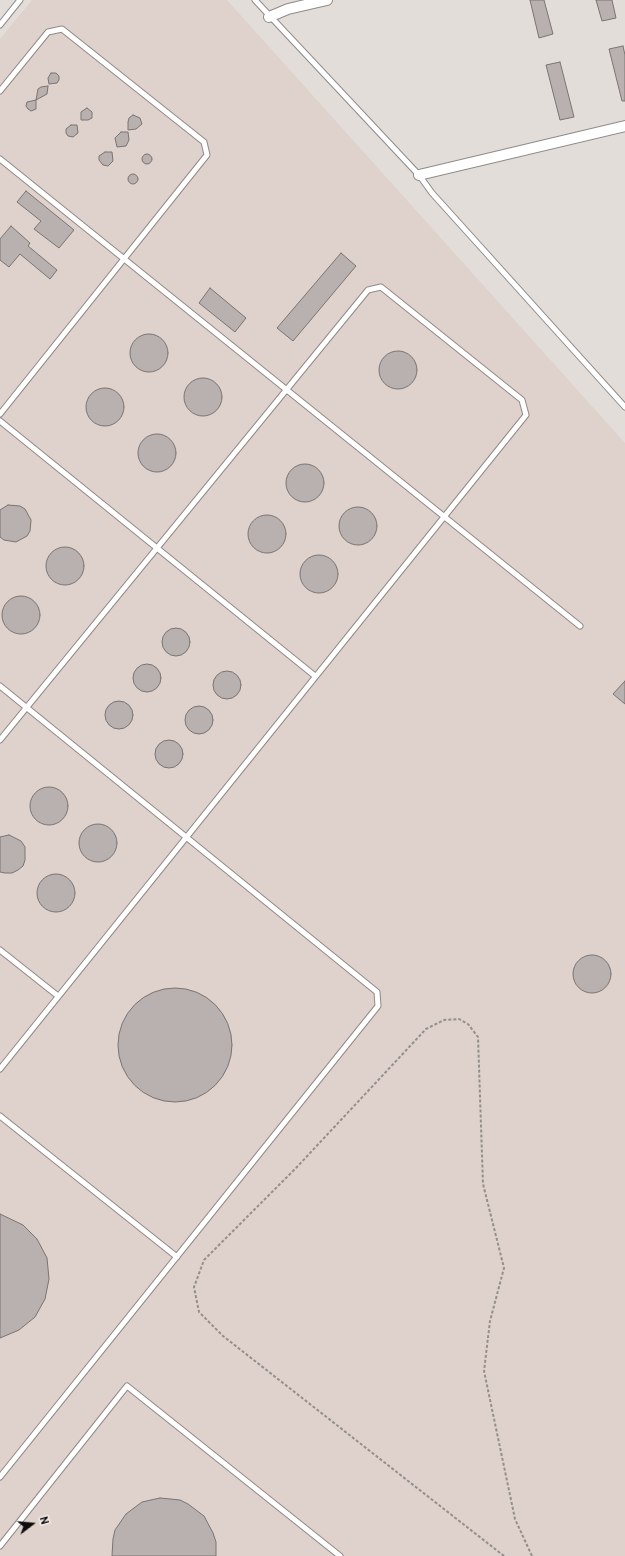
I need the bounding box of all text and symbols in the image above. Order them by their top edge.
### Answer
north arrow [12,1504,52,1544]
text: N [36,1515,51,1526]

